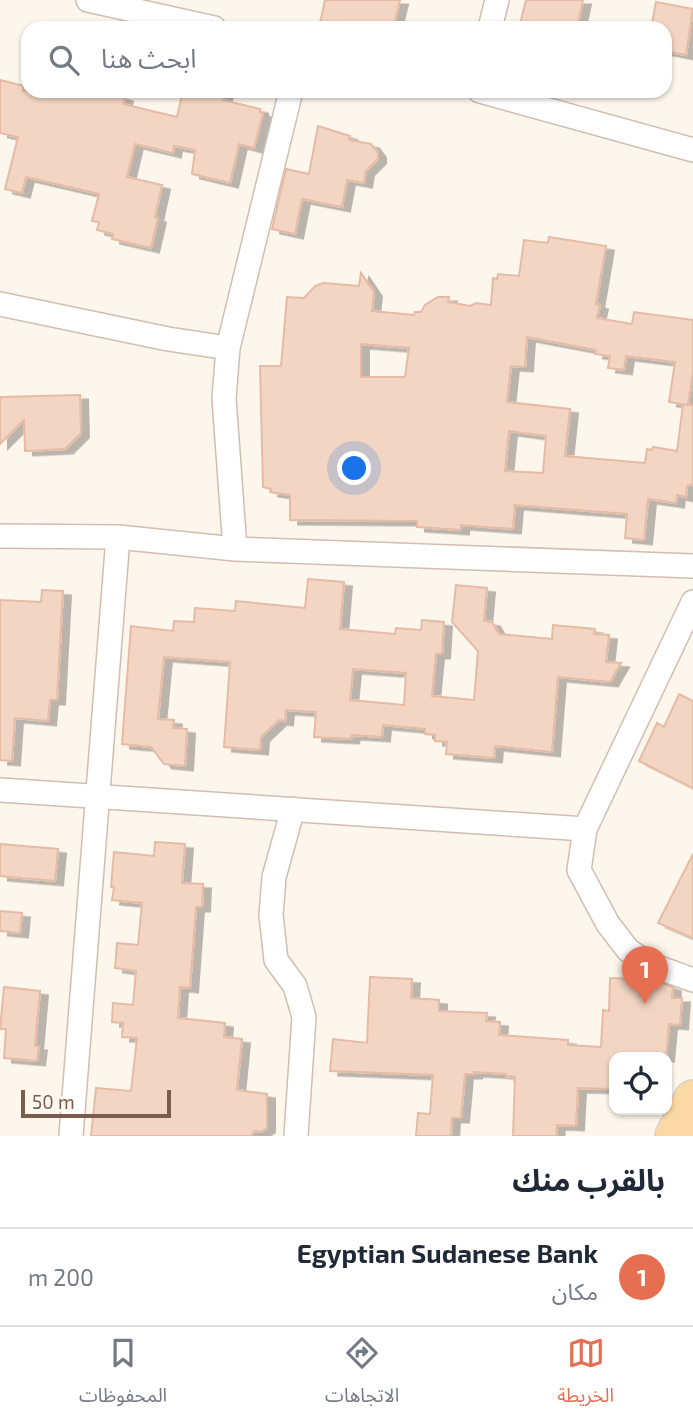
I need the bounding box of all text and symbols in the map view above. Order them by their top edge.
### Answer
search box [21,21,672,98]
icon: search [45,41,83,79]
text: ابحث هنا [101,42,196,73]
your location [337,451,371,485]
pin: 1 [622,946,668,1004]
map controls [609,1052,672,1115]
button: locate [609,1052,672,1115]
scale bar [21,1087,172,1119]
text: 50 m [32,1090,75,1113]
text: بالقرب منك [512,1161,665,1197]
text: Egyptian Sudanese Bank [297,1237,598,1268]
text: 200 m [28,1263,94,1291]
text: 1 [637,1263,647,1291]
text: مكان [552,1277,598,1305]
tab: المحفوظات [79,1334,167,1416]
tab: الاتجاهات [325,1334,399,1416]
tab: الخريطة [557,1334,614,1416]

